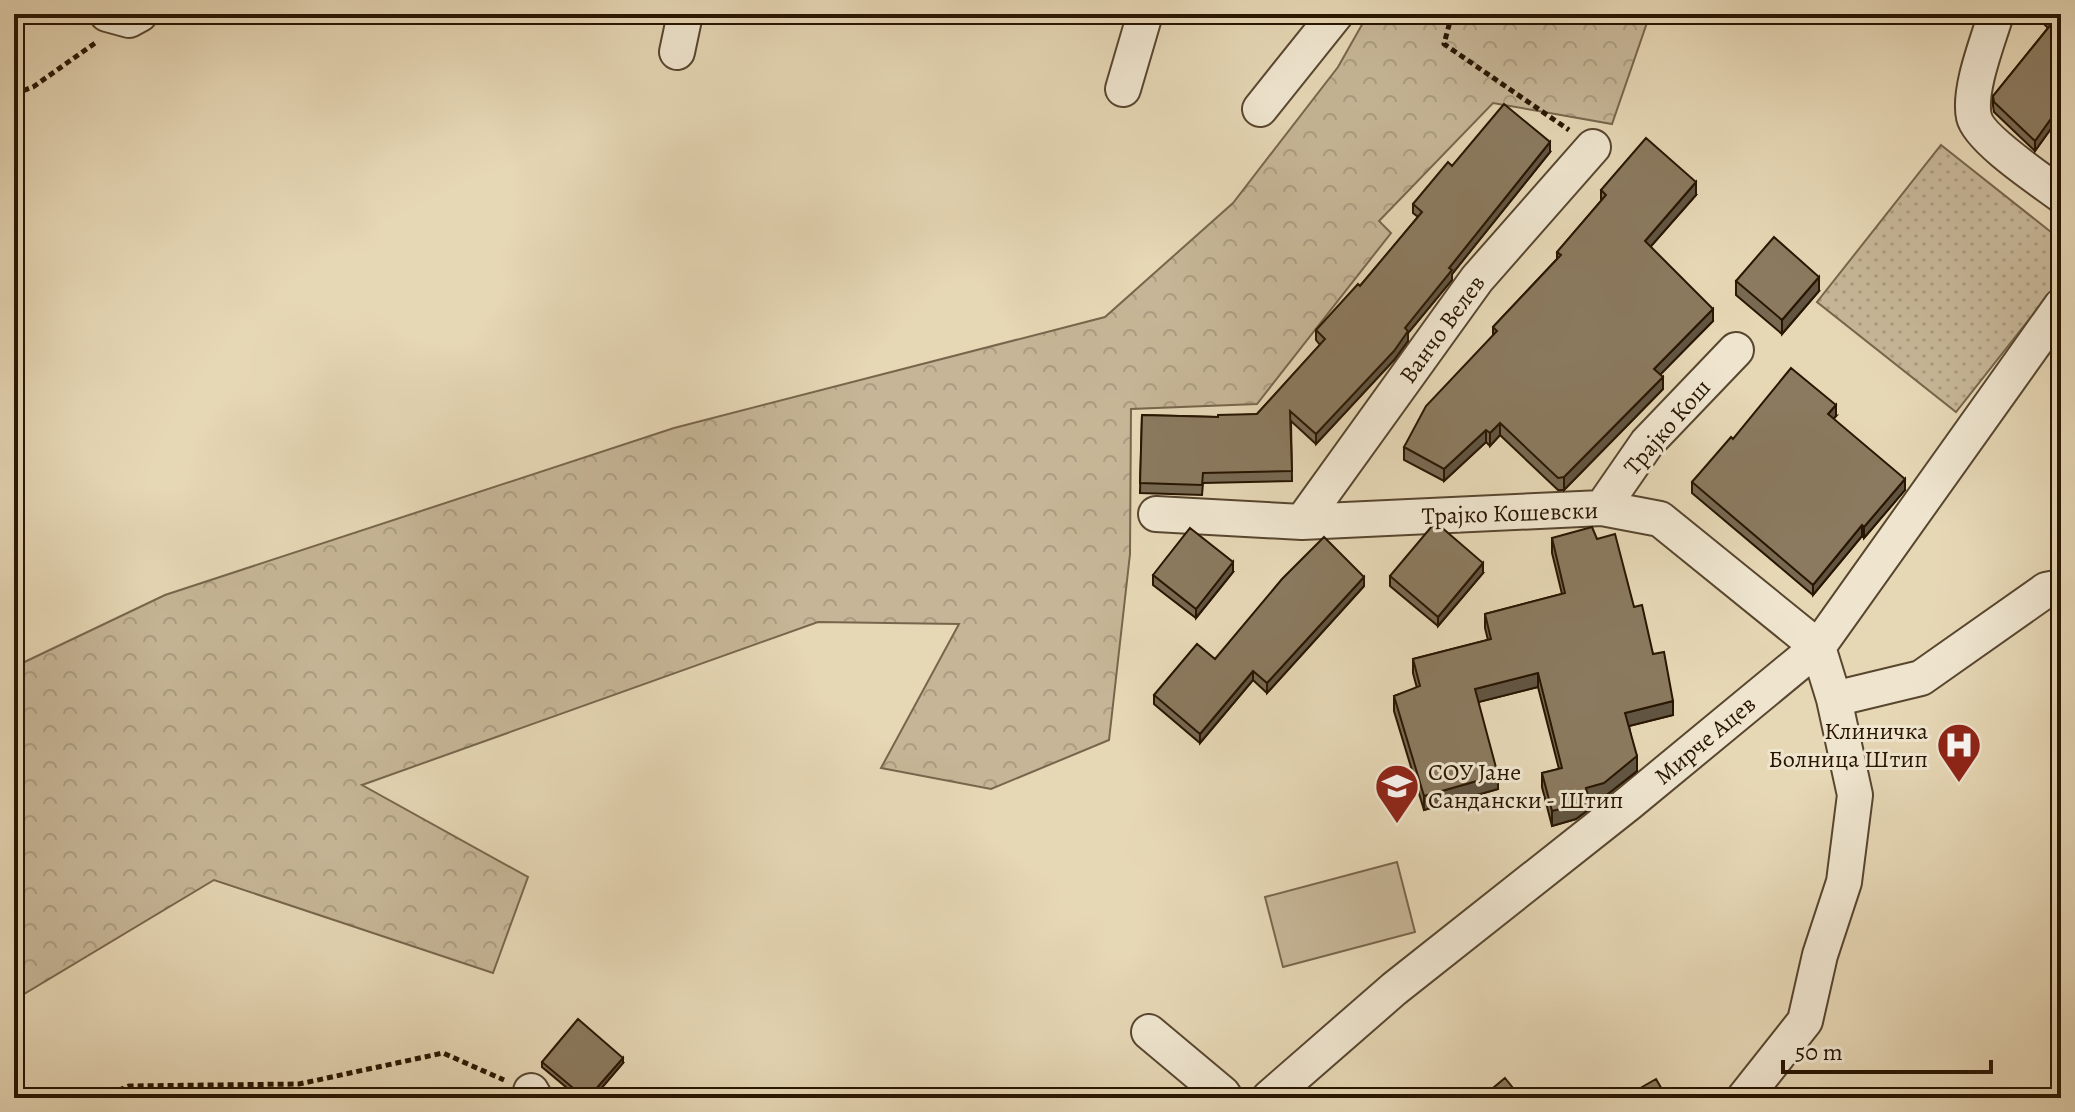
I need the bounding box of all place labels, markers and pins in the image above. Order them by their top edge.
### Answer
place label: Клиничка Болница Штип [1769,715,1928,775]
hospital icon: Клиничка Болница Штип [1935,721,1983,784]
place label: СОУ Јане Сандански - Штип [1428,756,1623,816]
school or university icon: СОУ Јане Сандански - Штип [1373,762,1421,825]

